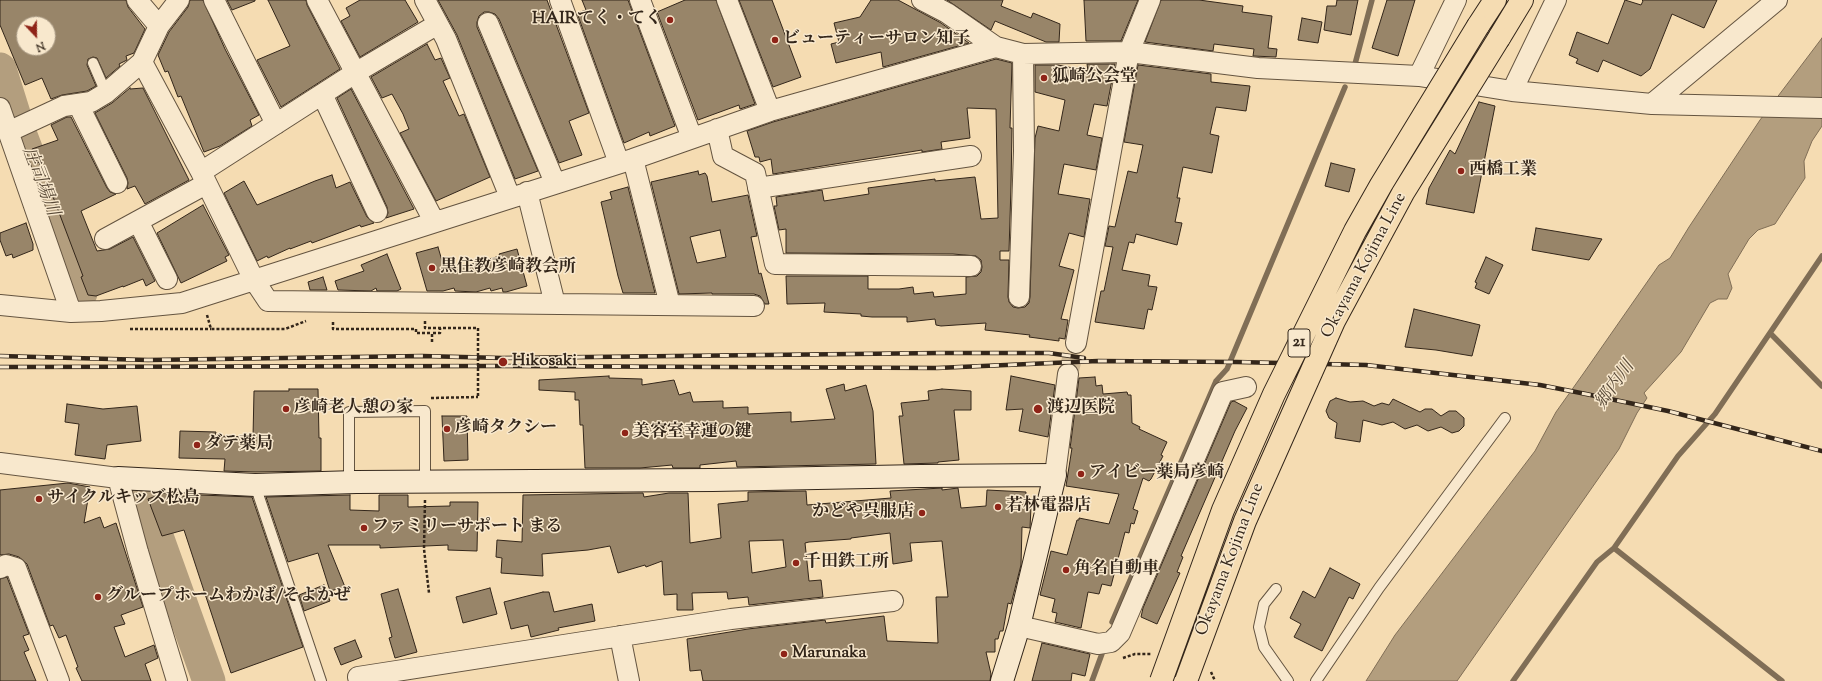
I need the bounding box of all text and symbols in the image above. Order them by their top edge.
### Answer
place label: HAIRてく・てく [532,10,662,30]
marker: HAIRてく・てく [665,15,675,25]
north arrow [16,16,56,56]
place label: ビューティーサロン知子 [783,30,970,50]
marker: ビューティーサロン知子 [770,35,780,45]
text: N [33,37,47,55]
place label: 狐崎公会堂 [1052,68,1137,88]
marker: 狐崎公会堂 [1039,73,1049,83]
water label: 庄司場川 [16,145,62,219]
place label: 西橋工業 [1469,161,1537,181]
marker: 西橋工業 [1456,166,1466,176]
street label: Okayama Kojima Line [1318,190,1412,342]
place label: 黒住教彦崎教会所 [440,258,576,278]
marker: 黒住教彦崎教会所 [427,263,437,273]
road number: 21 [1288,329,1310,357]
place label: Hikosaki [512,352,577,372]
marker: Hikosaki [497,356,509,368]
water label: 郷内川 [1592,358,1640,414]
place label: 彦崎老人憩の家 [294,399,413,419]
place label: 渡辺医院 [1047,399,1115,419]
marker: 渡辺医院 [1032,403,1044,415]
marker: 彦崎老人憩の家 [281,404,291,414]
place label: 彦崎タクシー [455,419,557,439]
place label: 美容室幸運の鍵 [633,423,752,443]
marker: 彦崎タクシー [442,424,452,434]
marker: 美容室幸運の鍵 [620,428,630,438]
place label: ダテ薬局 [205,435,273,455]
marker: ダテ薬局 [192,440,202,450]
place label: アイビー薬局彦崎 [1089,464,1224,484]
marker: アイビー薬局彦崎 [1076,469,1086,479]
street label: Okayama Kojima Line [1192,481,1270,639]
place label: サイクルキッズ松島 [47,489,200,509]
marker: サイクルキッズ松島 [34,494,44,504]
place label: 若林電器店 [1006,497,1091,517]
marker: 若林電器店 [993,502,1003,512]
place label: かどや呉服店 [812,503,914,523]
marker: かどや呉服店 [917,508,927,518]
place label: ファミリーサポート まる [372,518,563,538]
marker: ファミリーサポート まる [359,523,369,533]
place label: 千田鉄工所 [804,553,889,573]
marker: 千田鉄工所 [791,558,801,568]
place label: 角名自動車 [1074,560,1159,580]
marker: 角名自動車 [1061,565,1071,575]
place label: グループホームわかば/そよかぜ [106,587,351,607]
marker: グループホームわかば/そよかぜ [93,592,103,602]
place label: Marunaka [792,644,866,664]
marker: Marunaka [779,649,789,659]

